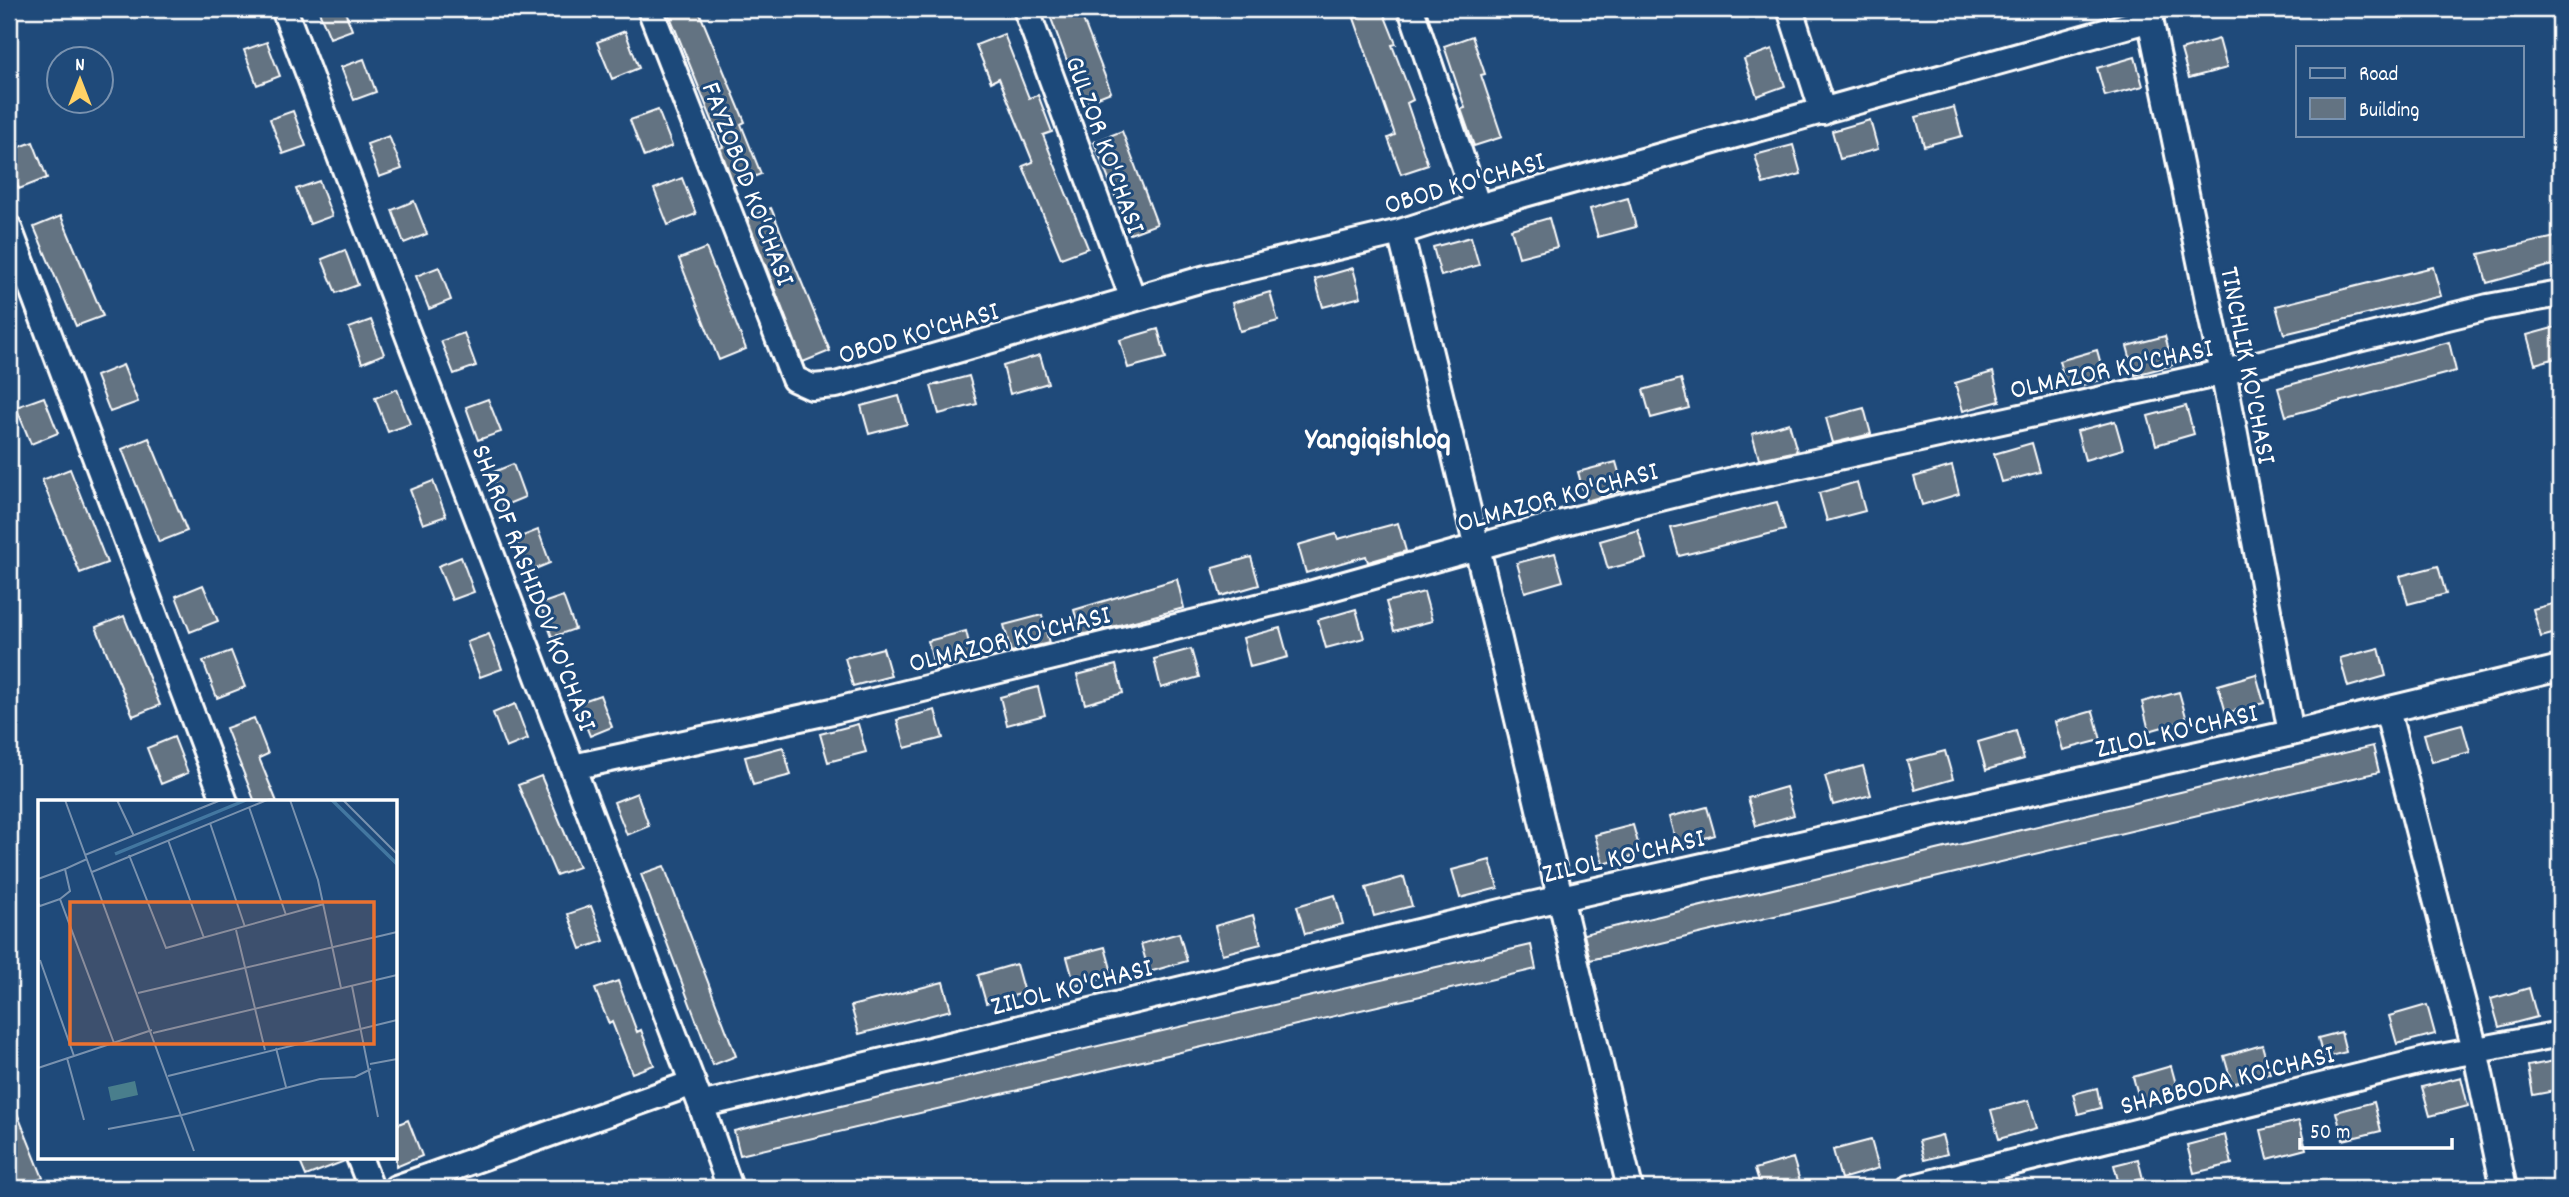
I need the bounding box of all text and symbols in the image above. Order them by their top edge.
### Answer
north arrow [46,46,116,116]
legend [2296,46,2524,136]
street label: GULZOR KO'CHASI [1052,51,1153,241]
text: N [75,53,85,80]
text: Road [2359,61,2398,91]
street label: FAYZOBOD KO'CHASI [688,77,803,293]
text: Building [2359,97,2419,127]
street label: OBOD KO'CHASI [1380,144,1551,228]
street label: TINCHLIK KO'CHASI [2206,264,2284,468]
street label: OBOD KO'CHASI [834,294,1005,378]
street label: OLMAZOR KO'CHASI [2007,331,2218,413]
district label: Yangiqishloq [1304,419,1451,465]
street label: SHAROF RASHIDOV KO'CHASI [458,440,605,738]
street label: OLMAZOR KO'CHASI [1453,454,1664,546]
street label: OLMAZOR KO'CHASI [905,597,1116,686]
street label: ZILOL KO'CHASI [2092,696,2263,772]
inset map [38,800,397,1158]
street label: ZILOL KO'CHASI [1539,821,1710,897]
street label: ZILOL KO'CHASI [987,950,1158,1029]
street label: SHABBODA KO'CHASI [2117,1037,2340,1129]
scale bar [2300,1106,2452,1150]
text: 50 m [2310,1119,2350,1149]

